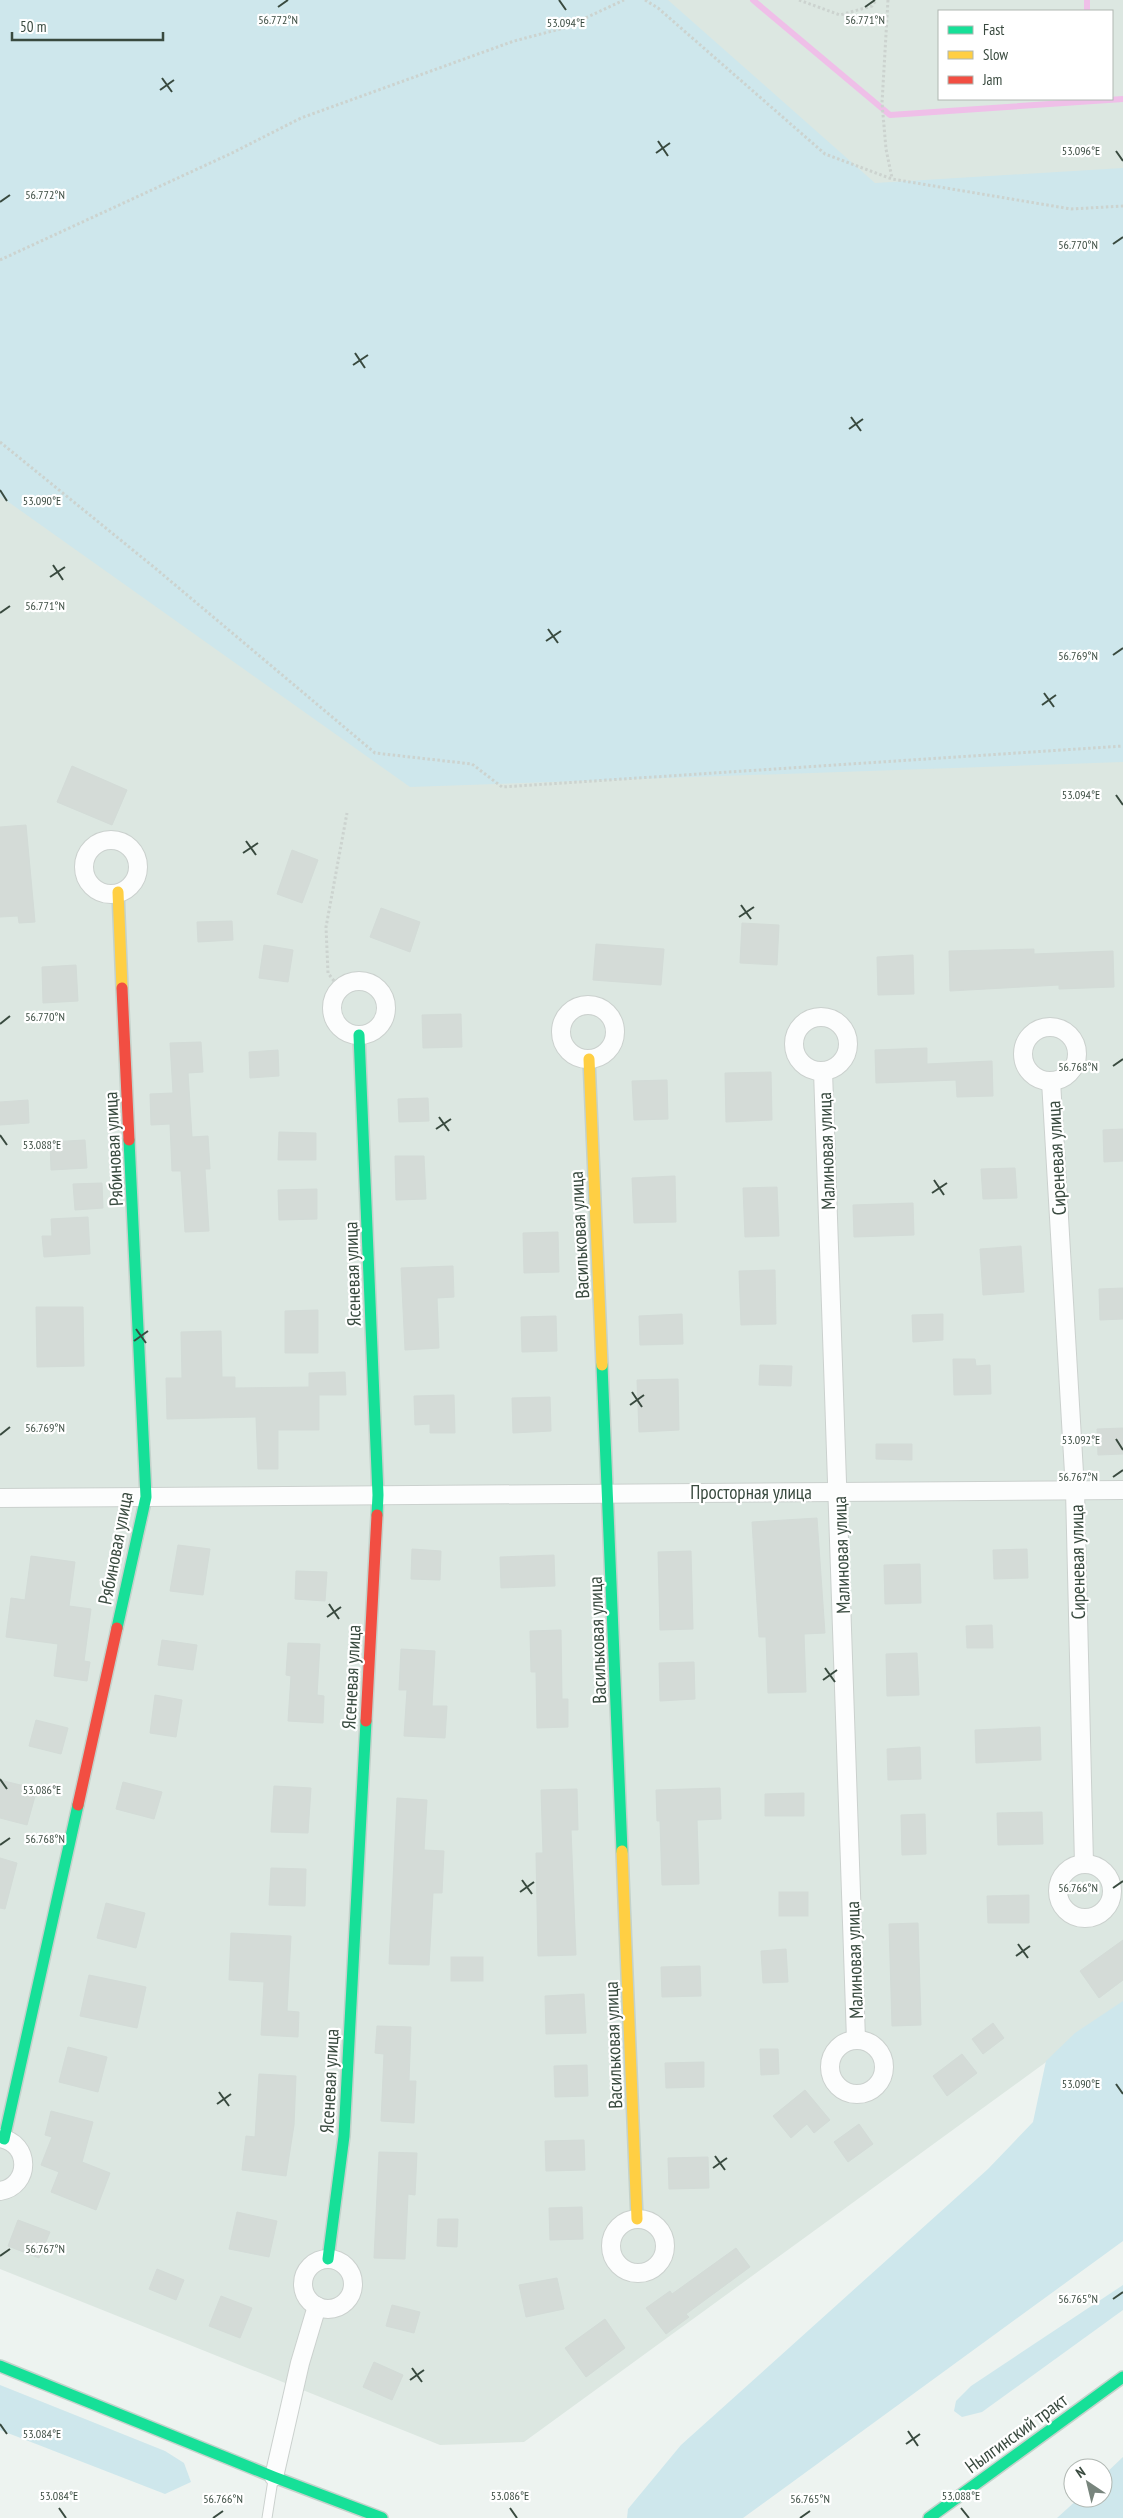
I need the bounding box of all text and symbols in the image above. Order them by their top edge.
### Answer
scale bar [12,10,164,42]
legend [938,10,1113,100]
text: 56.772°N [258,12,298,27]
text: 56.771°N [845,12,885,27]
text: 53.094°E [547,15,585,30]
text: 50 m [20,17,46,36]
text: Fast [983,20,1004,39]
text: Slow [983,45,1008,64]
text: Jam [982,70,1002,89]
text: 53.096°E [1062,143,1100,158]
text: 56.772°N [25,187,65,202]
text: 56.770°N [1058,237,1098,252]
text: 53.090°E [23,493,61,508]
text: 56.771°N [25,598,65,613]
text: 56.769°N [1058,648,1098,663]
text: 53.094°E [1062,787,1100,802]
text: 56.770°N [25,1009,65,1024]
text: 56.768°N [1058,1059,1098,1074]
street label: Рябиновая улица [98,1091,128,1207]
street label: Малиновая улица [812,1092,840,1210]
street label: Сиреневая улица [1041,1100,1071,1216]
text: 53.088°E [23,1137,61,1152]
street label: Васильковая улица [564,1171,594,1299]
street label: Ясеневая улица [338,1221,366,1327]
text: 56.769°N [25,1420,65,1435]
text: 53.092°E [1062,1432,1100,1447]
text: 56.767°N [1058,1469,1098,1484]
street label: Просторная улица [690,1480,812,1504]
street label: Рябиновая улица [92,1490,138,1606]
street label: Малиновая улица [827,1496,855,1614]
street label: Сиреневая улица [1064,1504,1090,1620]
street label: Васильковая улица [583,1576,611,1704]
street label: Ясеневая улица [336,1624,366,1730]
text: 53.086°E [23,1782,61,1797]
text: 56.768°N [25,1831,65,1846]
text: 56.766°N [1058,1880,1098,1895]
street label: Малиновая улица [840,1901,868,2019]
street label: Васильковая улица [599,1981,627,2109]
street label: Ясеневая улица [314,2028,344,2134]
text: 53.090°E [1062,2076,1100,2091]
text: 56.767°N [25,2241,65,2256]
text: 56.765°N [1058,2291,1098,2306]
street label: Нылгинский тракт [960,2387,1073,2478]
text: 53.084°E [23,2426,61,2441]
north arrow [1063,2458,1113,2508]
text: N [1072,2463,1089,2482]
text: 53.084°E [40,2488,78,2503]
text: 53.086°E [491,2488,529,2503]
text: 53.088°E [942,2488,980,2503]
text: 56.766°N [203,2491,243,2506]
text: 56.765°N [790,2491,830,2506]

